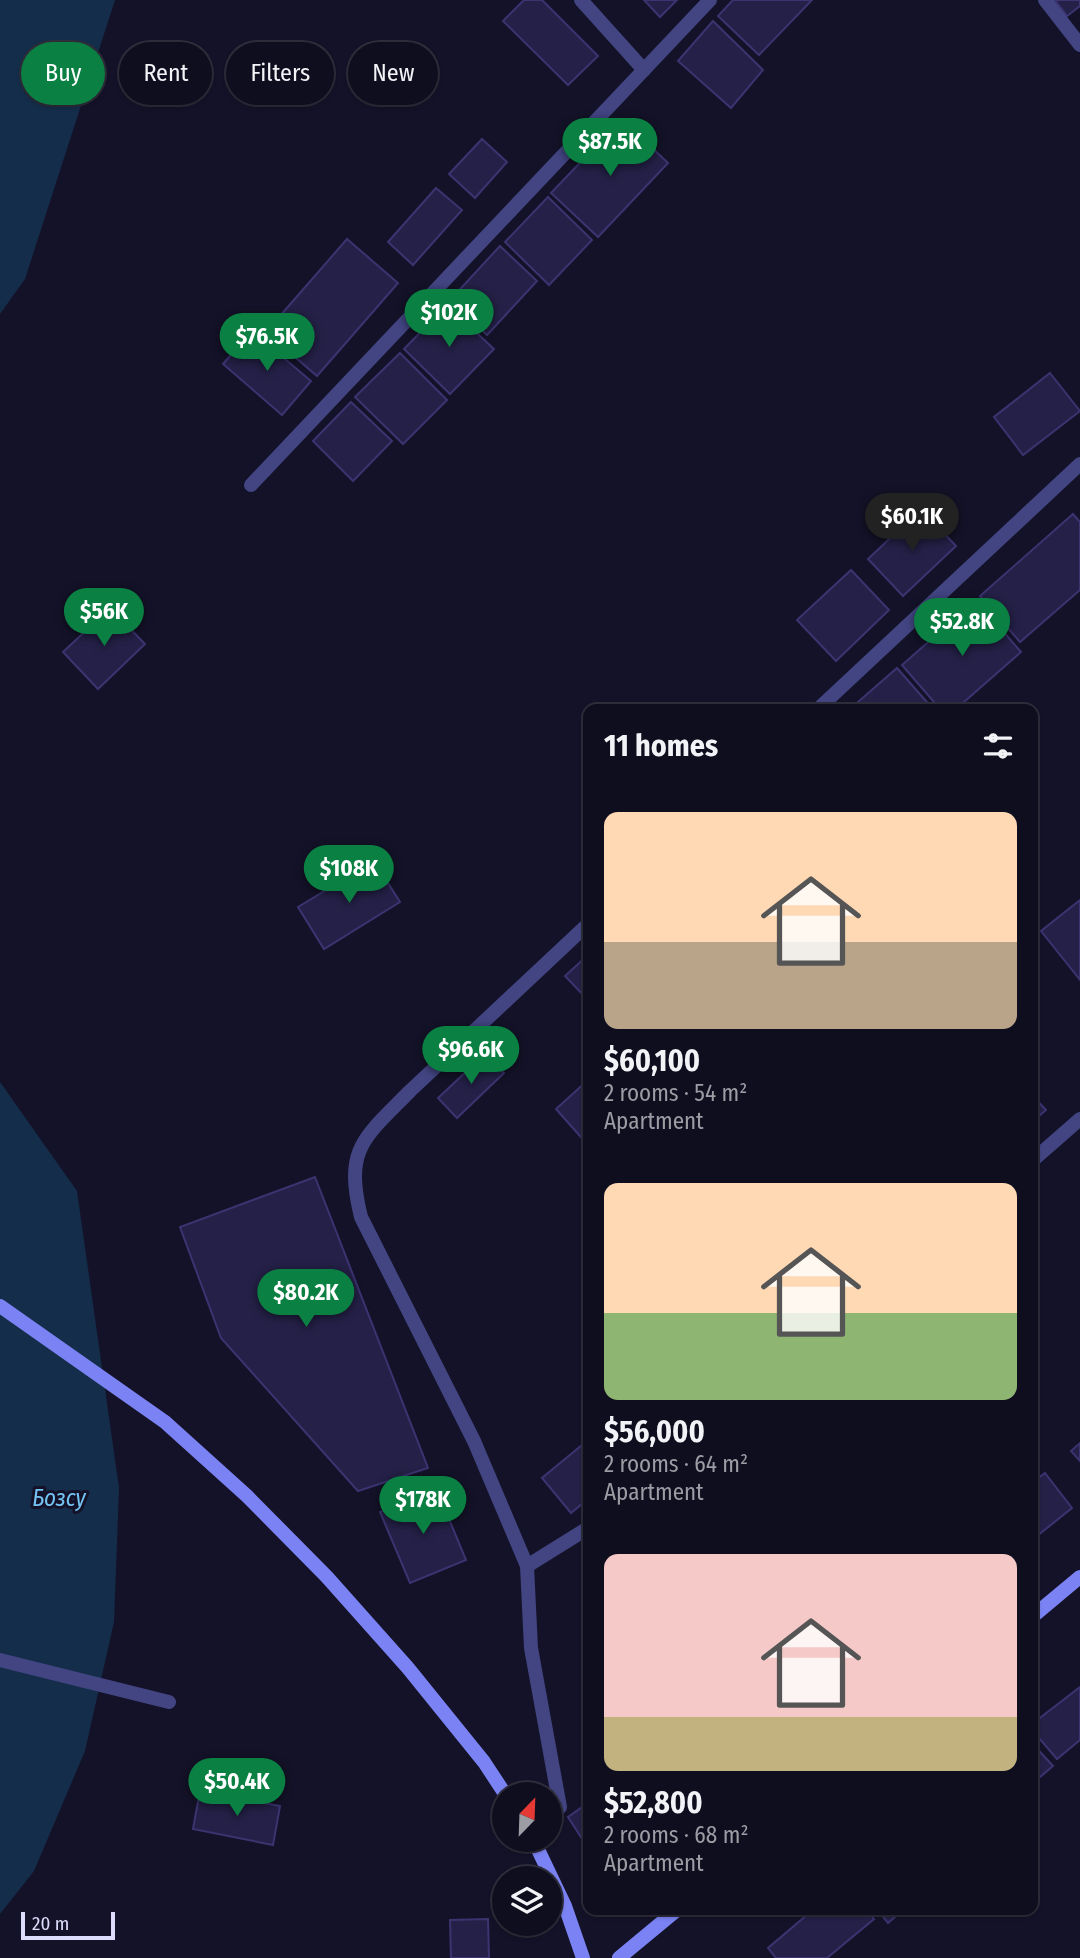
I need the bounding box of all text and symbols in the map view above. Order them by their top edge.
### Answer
chip: Buy [21,42,105,105]
chip: Rent [119,42,212,105]
chip: Filters [226,42,334,105]
chip: New [348,42,438,105]
pin: $87.5K [553,118,667,178]
text: $87.5K [578,127,642,155]
pin: $102K [400,290,498,349]
text: $102K [421,298,477,326]
pin: $76.5K [210,314,324,373]
text: $76.5K [236,322,298,350]
pin: $60.1K [855,494,969,553]
text: $60.1K [881,502,943,530]
pin: $56K [63,588,145,648]
text: $56K [80,597,128,625]
pin: $52.8K [905,598,1019,658]
text: $52.8K [930,607,994,635]
icon: filters [979,727,1017,765]
text: 11 homes [604,728,718,764]
pin: $108K [300,846,398,905]
text: $108K [320,854,378,882]
icon: home [748,858,874,984]
pin: $96.6K [414,1026,528,1086]
text: $96.6K [438,1035,504,1063]
text: $60,100 [604,1043,700,1079]
text: 2 rooms · 54 m² [604,1079,747,1107]
text: Apartment [604,1107,704,1135]
icon: home [748,1229,874,1355]
pin: $80.2K [249,1270,363,1329]
text: $80.2K [273,1278,339,1306]
text: $56,000 [604,1414,705,1450]
text: 2 rooms · 64 m² [604,1450,748,1478]
pin: $178K [374,1476,472,1536]
text: Apartment [604,1478,704,1506]
water label: Бозсу [32,1484,87,1512]
text: $178K [395,1485,451,1513]
icon: home [748,1600,874,1726]
pin: $50.4K [180,1758,294,1818]
text: $50.4K [204,1767,270,1795]
north arrow [492,1782,562,1852]
map controls [492,1782,562,1936]
text: $52,800 [604,1785,703,1821]
text: 2 rooms · 68 m² [604,1821,749,1849]
text: Apartment [604,1849,704,1877]
button: layers [492,1866,562,1936]
scale bar [21,1909,116,1941]
text: 20 m [32,1912,69,1935]

